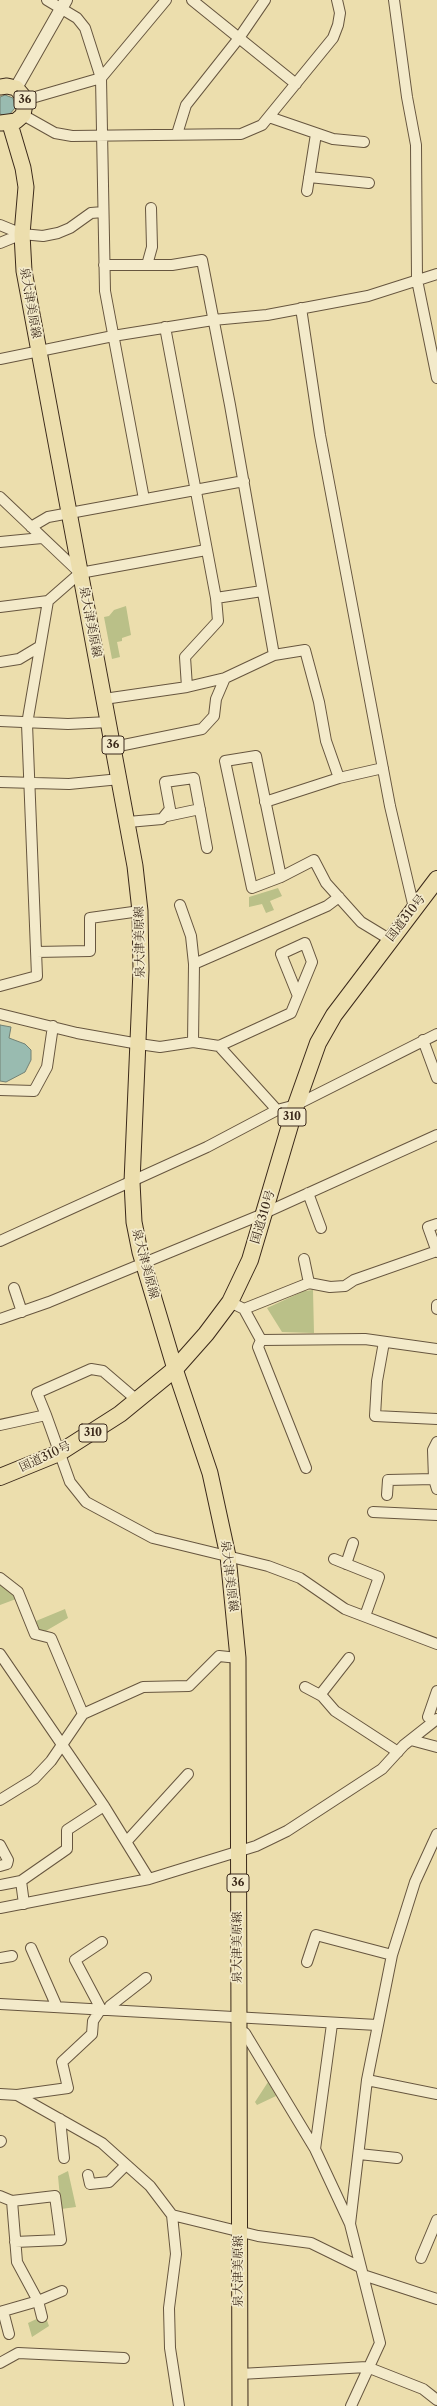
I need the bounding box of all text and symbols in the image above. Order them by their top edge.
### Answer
road number: 36 [14,91,36,109]
street label: 泉大津美原線 [17,266,43,340]
street label: 泉大津美原線 [76,585,104,659]
road number: 36 [102,736,124,754]
street label: 国道310号 [383,892,429,944]
street label: 泉大津美原線 [132,906,148,978]
road number: 310 [278,1108,306,1126]
street label: 国道310号 [248,1188,278,1246]
street label: 泉大津美原線 [129,1227,161,1301]
road number: 310 [79,1424,107,1442]
street label: 国道310号 [17,1439,73,1475]
street label: 泉大津美原線 [217,1539,241,1613]
road number: 36 [227,1874,249,1892]
street label: 泉大津美原線 [231,1911,245,1983]
street label: 泉大津美原線 [232,2235,246,2307]

